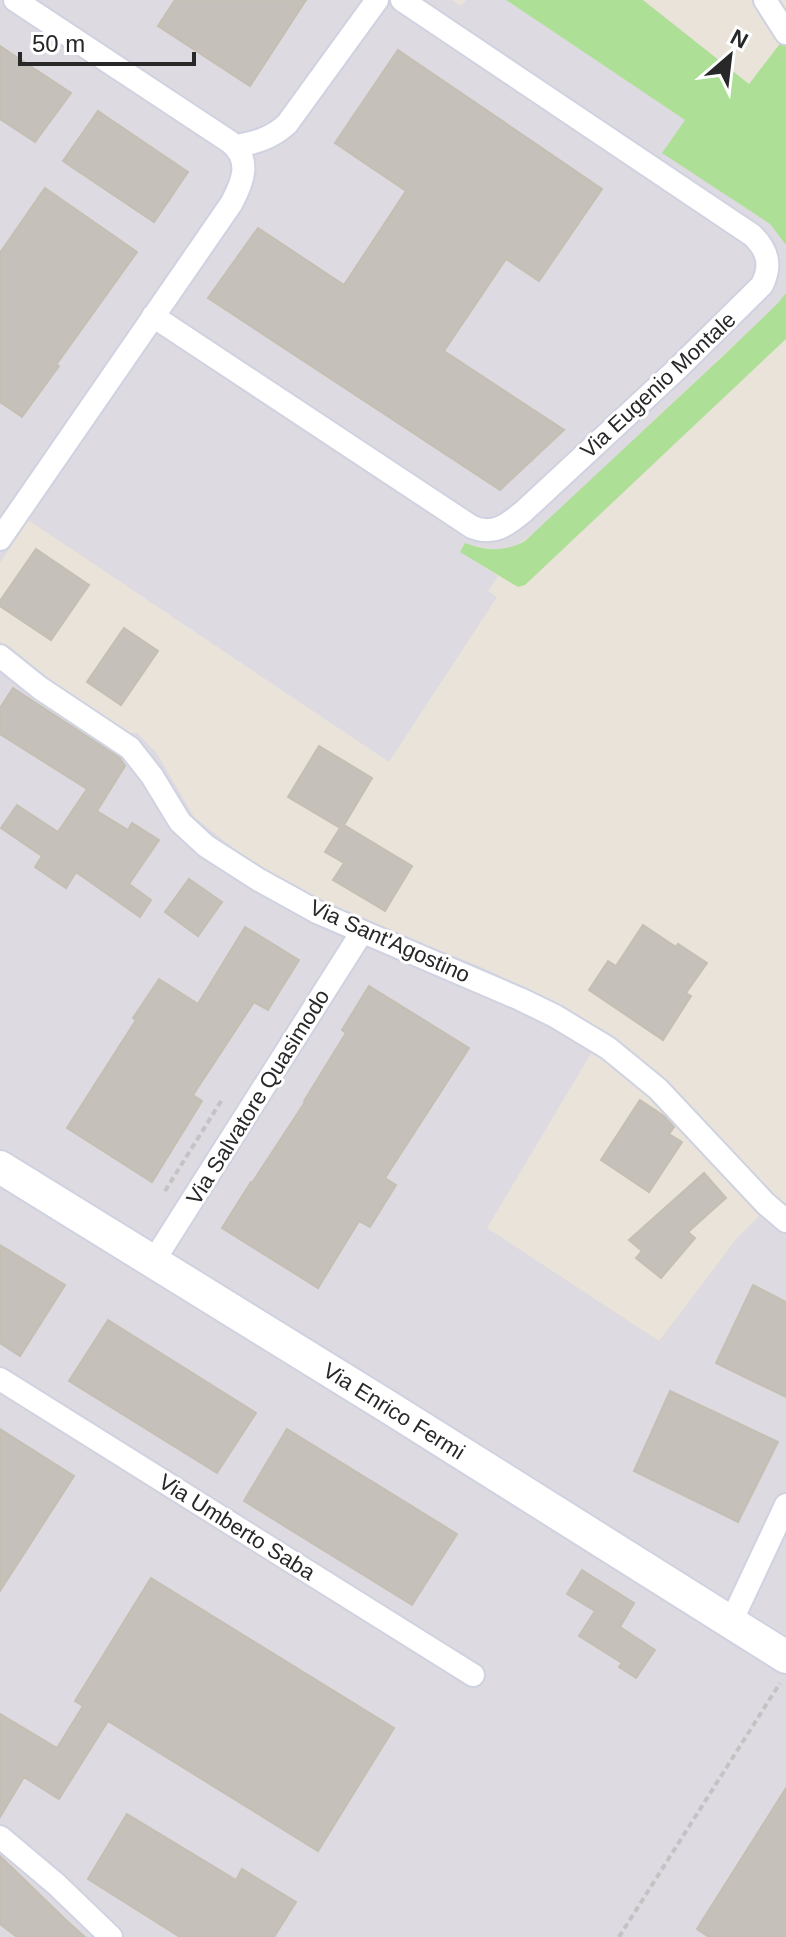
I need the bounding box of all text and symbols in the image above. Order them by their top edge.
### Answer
scale bar [20,16,194,66]
north arrow [690,16,770,96]
text: N [726,24,752,54]
text: 50 m [32,30,85,57]
street label: Via Eugenio Montale [575,307,741,463]
street label: Via Sant'Agostino [306,894,474,988]
street label: Via Salvatore Quasimodo [181,985,335,1209]
street label: Via Enrico Fermi [319,1357,469,1465]
street label: Via Umberto Saba [154,1469,320,1586]

